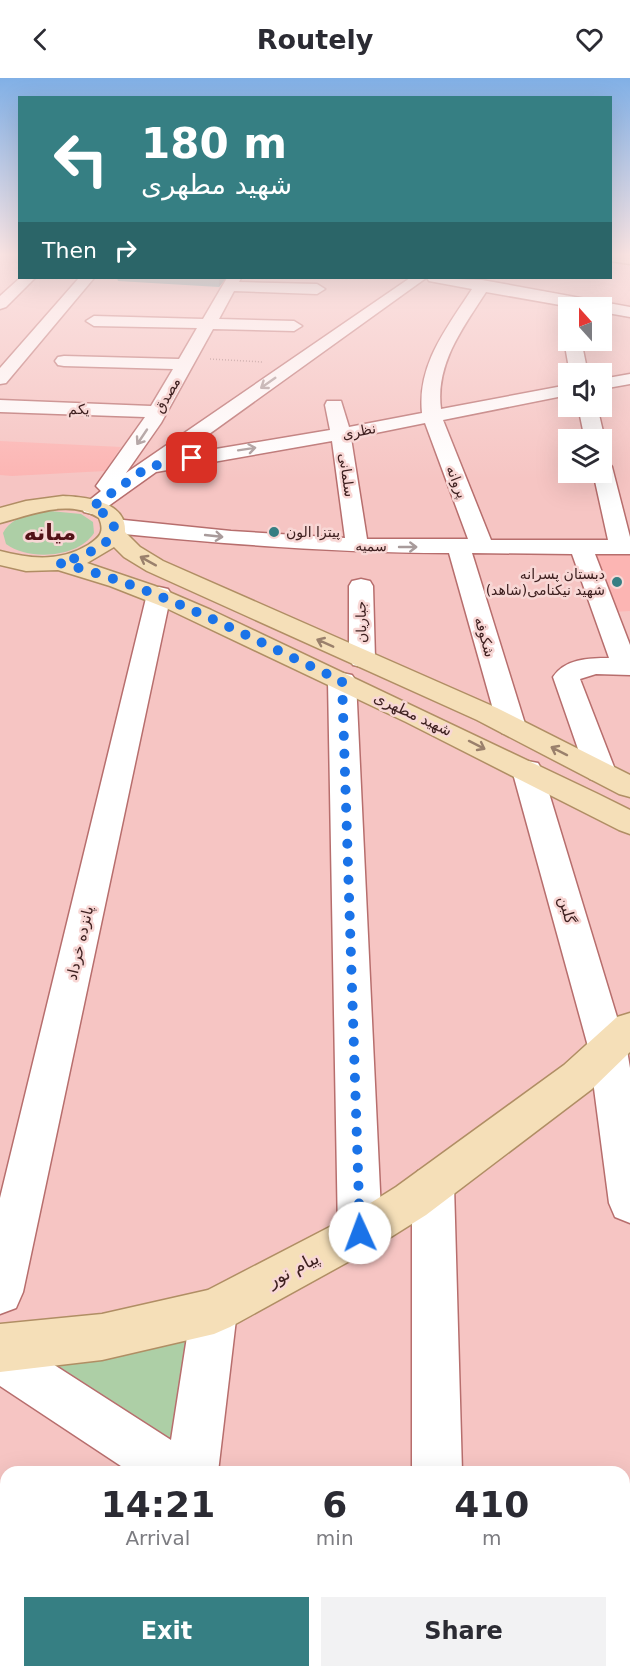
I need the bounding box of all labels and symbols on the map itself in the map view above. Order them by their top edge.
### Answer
north arrow [558,297,612,351]
street label: مصدق [151,375,184,416]
one-way arrow [260,377,276,389]
street label: یکم [68,401,90,418]
street label: نظری [341,420,377,443]
one-way arrow [136,428,148,445]
pin [166,432,217,483]
one-way arrow [236,443,256,454]
street label: سلمانی [336,452,358,498]
street label: پروانه [443,463,471,501]
district label: میانه [24,520,76,545]
place label: پیتزا الون [286,524,340,541]
marker: پیتزا الون [267,525,281,539]
one-way arrow [203,531,223,542]
street label: سمیه [355,538,387,554]
one-way arrow [398,541,418,552]
one-way arrow [140,555,157,567]
place label: دبستان پسرانه شهید نیکنامی(شاهد) [486,566,605,599]
marker: دبستان پسرانه شهید نیکنامی(شاهد) [610,575,624,589]
street label: جباریان [353,601,370,643]
street label: شکوفه [471,615,498,659]
one-way arrow [316,637,335,648]
street label: شهید مطهری [371,688,455,740]
one-way arrow [468,740,486,751]
one-way arrow [551,745,569,756]
street label: گلبن [554,894,580,927]
street label: پانزده خرداد [63,904,98,982]
position arrow [328,1201,392,1265]
street label: پیام نور [263,1247,323,1293]

